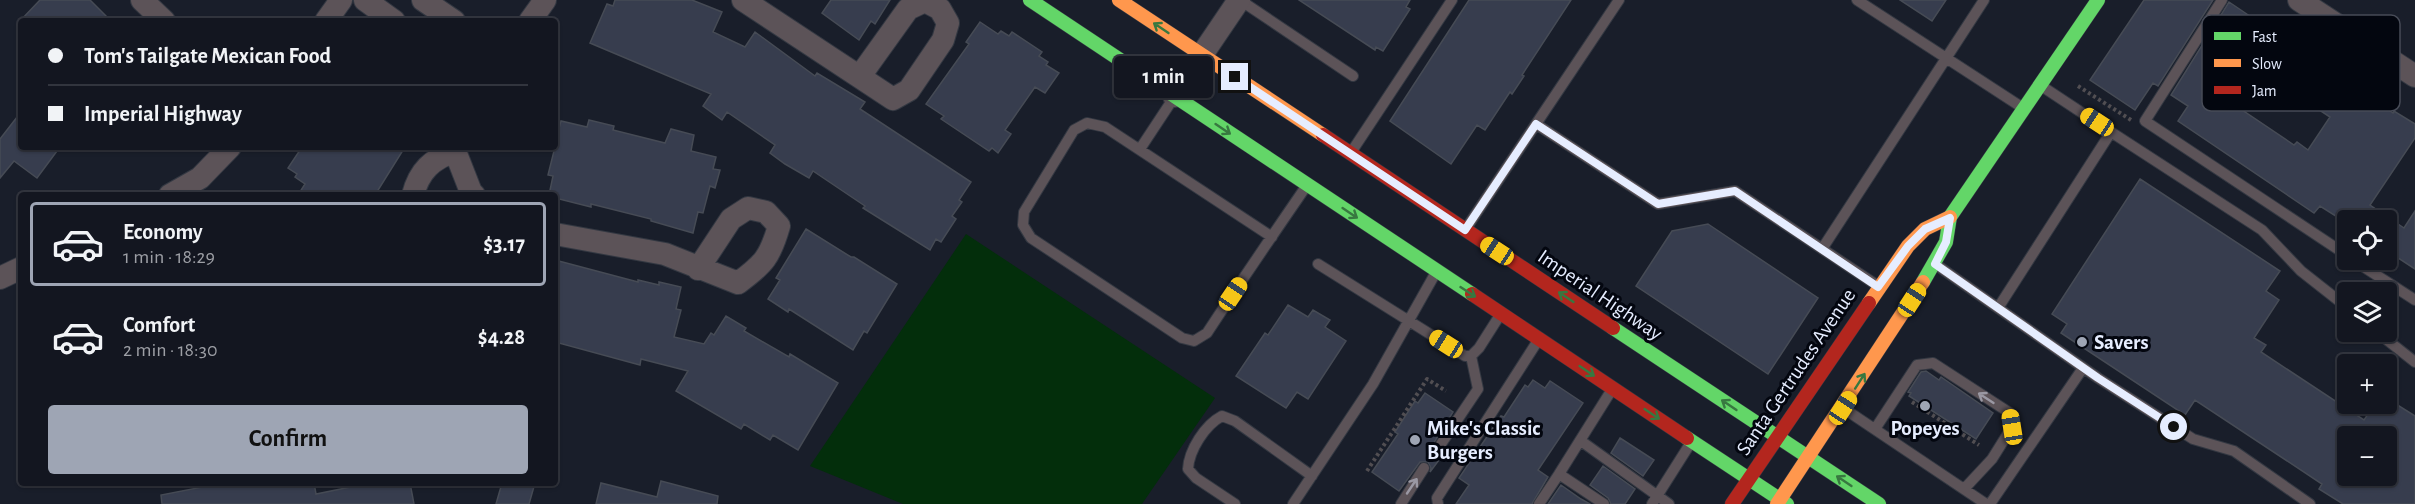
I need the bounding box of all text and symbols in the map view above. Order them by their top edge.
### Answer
legend [2202,15,2400,111]
one-way arrow [1152,21,1169,34]
text: Fast [2252,29,2277,45]
text: Tom's Tailgate Mexican Food [84,45,331,67]
callout: 1 min [1115,56,1214,98]
text: Slow [2252,56,2282,72]
route end [1221,63,1248,90]
text: 1 min [1142,67,1185,87]
text: Jam [2252,83,2277,99]
text: Imperial Highway [84,103,242,125]
car [2077,105,2117,139]
one-way arrow [1214,123,1231,135]
one-way arrow [1341,208,1358,220]
map controls [2337,210,2397,486]
button: locate [2337,210,2397,270]
icon: car [51,217,105,271]
text: Economy [123,221,203,243]
text: $3.17 [483,233,525,255]
car [1477,234,1517,268]
street label: Imperial Highway [1534,246,1666,344]
text: 1 min · 18:29 [123,247,215,267]
car [1215,274,1251,314]
car [1895,280,1929,320]
button: layers [2337,282,2397,342]
street label: Santa Gertrudes Avenue [1733,285,1859,459]
one-way arrow [1460,286,1476,298]
one-way arrow [1559,291,1575,303]
icon: car [51,310,105,364]
text: Comfort [123,314,195,336]
text: $4.28 [478,326,525,348]
car [1426,327,1466,361]
place label: Savers [2094,332,2148,353]
marker: Savers [2075,335,2089,349]
text: 2 min · 18:30 [123,340,217,360]
button: + [2337,354,2397,414]
one-way arrow [1578,365,1594,377]
one-way arrow [1854,373,1866,390]
car [1826,388,1860,428]
one-way arrow [1978,391,1995,403]
one-way arrow [1720,399,1737,412]
marker: Popeyes [1918,399,1932,413]
button: Confirm [48,405,528,474]
one-way arrow [1643,408,1660,420]
car [2000,408,2024,446]
route start [2160,413,2187,440]
place label: Mike's Classic Burgers [1427,418,1540,463]
place label: Popeyes [1890,418,1960,439]
button: − [2337,426,2397,486]
marker: Mike's Classic Burgers [1408,433,1422,447]
one-way arrow [1836,474,1853,486]
one-way arrow [1407,478,1419,495]

